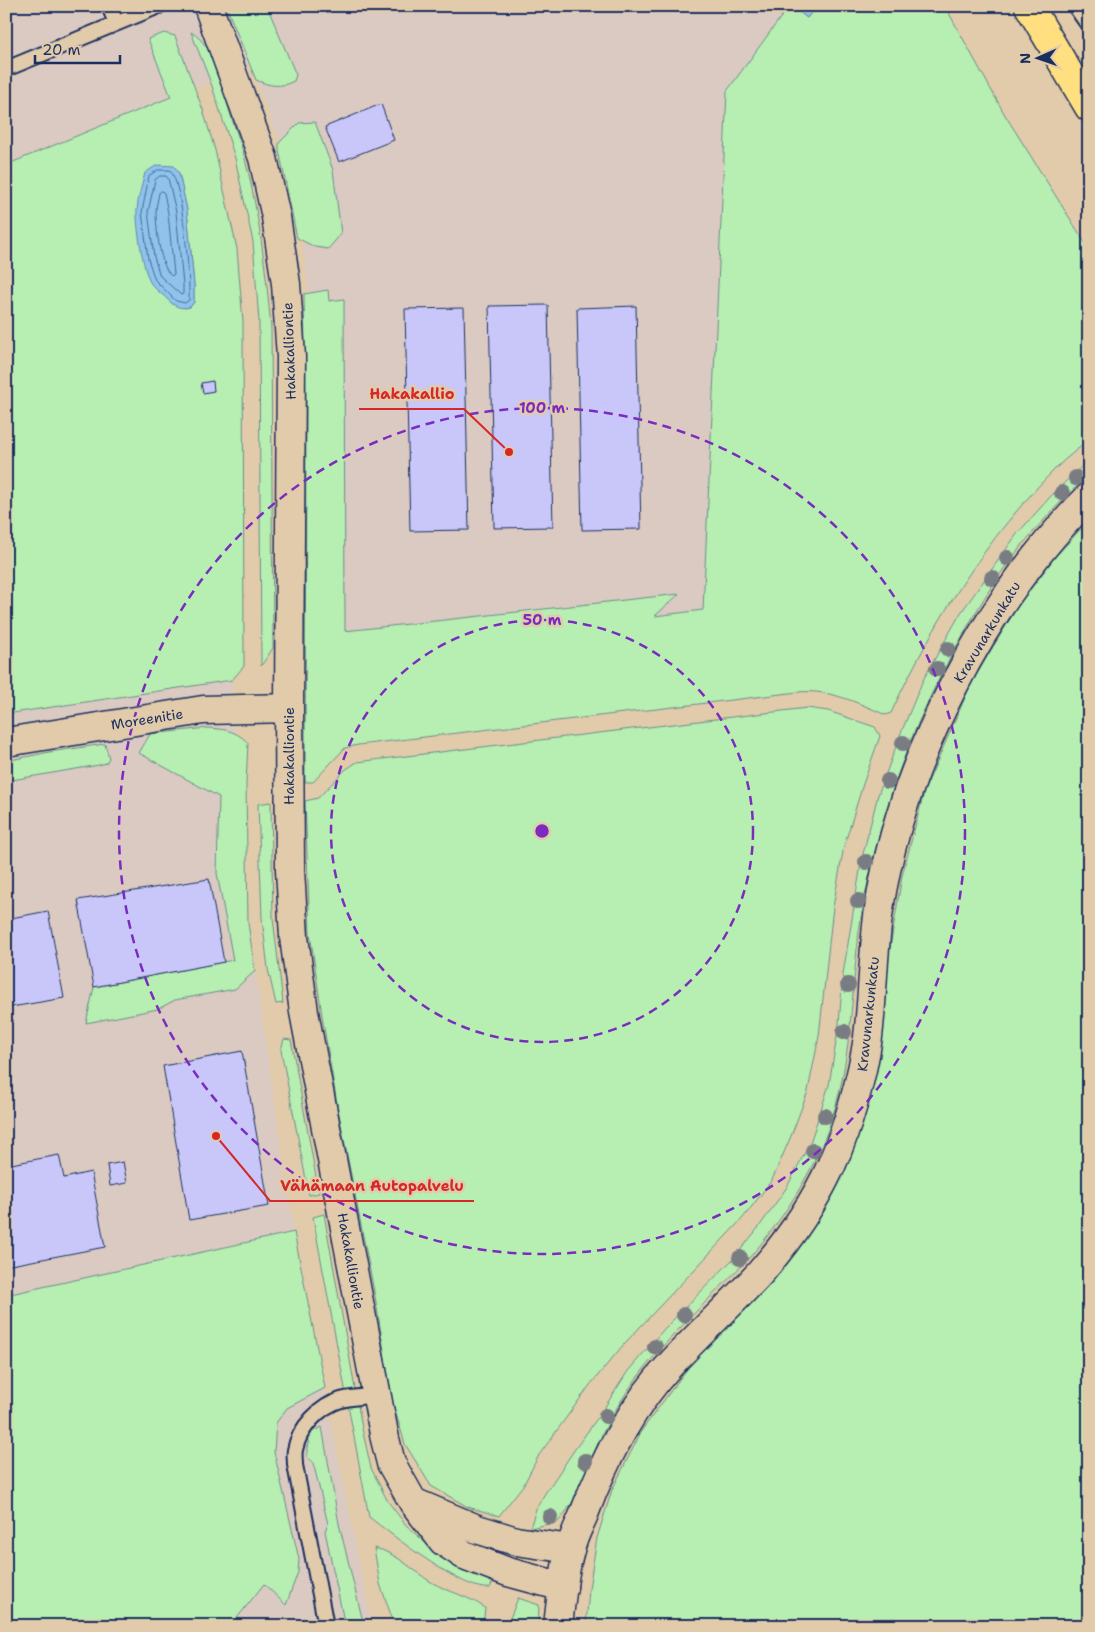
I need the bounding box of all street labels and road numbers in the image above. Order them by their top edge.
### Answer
street label: Hakakalliontie [278,302,300,400]
street label: Kravunarkunkatu [950,578,1024,686]
street label: Moreenitie [110,704,184,734]
street label: Hakakalliontie [280,707,298,805]
street label: Kravunarkunkatu [853,956,883,1072]
street label: Hakakalliontie [334,1211,368,1311]

